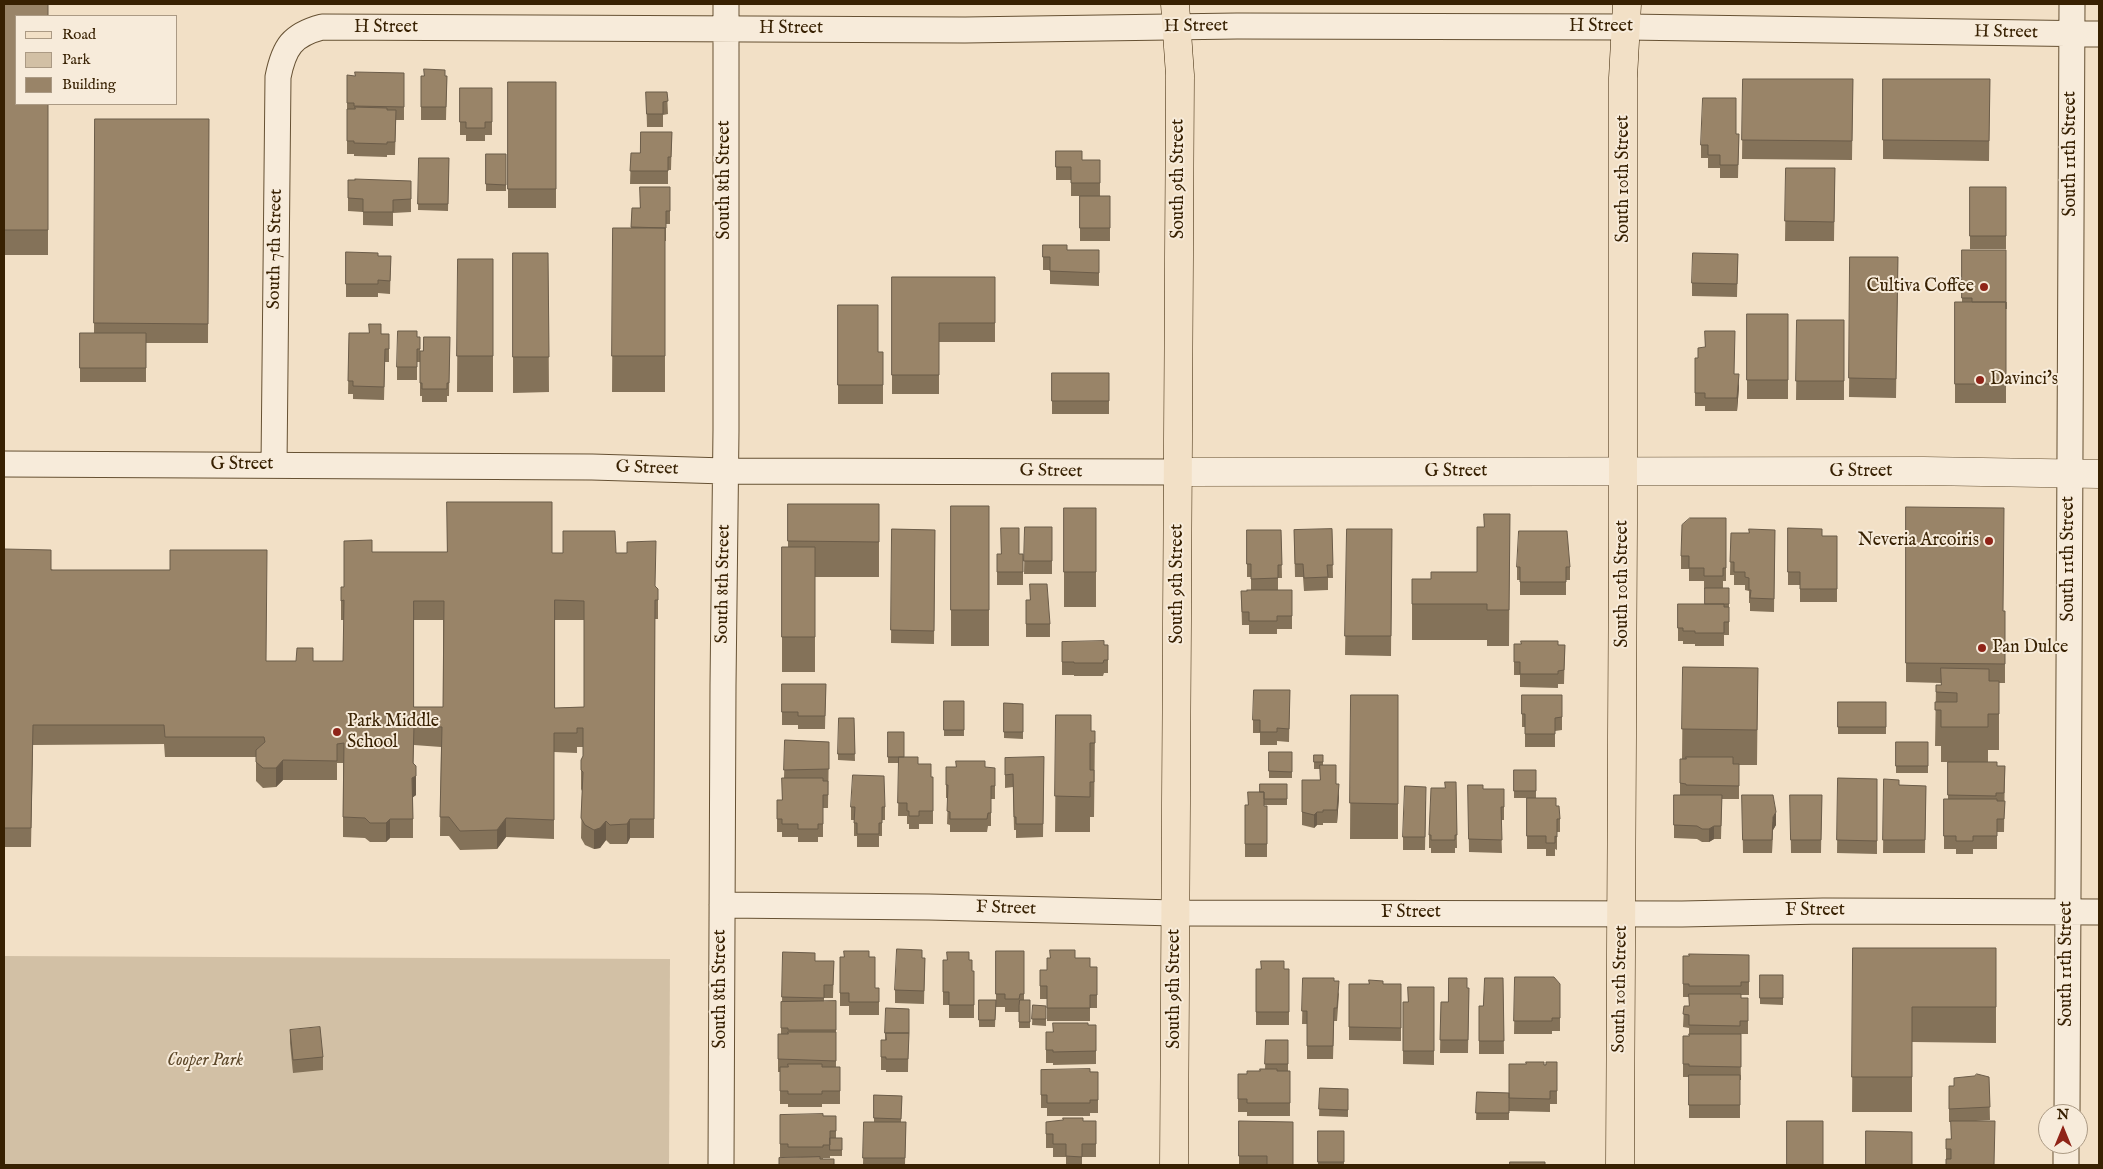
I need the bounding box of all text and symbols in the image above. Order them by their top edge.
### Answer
legend [15,15,178,105]
street label: H Street [1164,16,1228,38]
street label: H Street [1569,16,1633,38]
street label: H Street [354,17,418,39]
street label: H Street [759,18,823,40]
street label: H Street [1974,22,2038,44]
text: Road [62,25,96,44]
text: Park [62,50,91,69]
text: Building [62,75,116,94]
street label: South 11th Street [2060,91,2082,217]
street label: South 10th Street [1613,115,1635,243]
street label: South 9th Street [1168,119,1190,239]
street label: South 8th Street [714,120,736,240]
street label: South 7th Street [264,188,288,310]
place label: Cultiva Coffee [1867,276,1974,298]
marker: Cultiva Coffee [1978,281,1990,293]
place label: Davinci's [1990,369,2058,391]
marker: Davinci's [1974,374,1986,386]
street label: G Street [211,454,273,476]
street label: G Street [615,457,679,481]
street label: G Street [1019,461,1083,483]
street label: G Street [1425,461,1487,483]
street label: G Street [1830,461,1892,483]
street label: South 11th Street [2058,496,2080,622]
street label: South 10th Street [1612,520,1634,648]
street label: South 8th Street [712,524,736,644]
street label: South 9th Street [1167,524,1189,644]
place label: Neveria Arcoiris [1858,530,1979,552]
marker: Neveria Arcoiris [1983,535,1995,547]
place label: Pan Dulce [1992,637,2068,659]
marker: Pan Dulce [1976,642,1988,654]
place label: Park Middle School [347,711,439,754]
marker: Park Middle School [331,726,343,738]
street label: F Street [976,897,1036,921]
street label: F Street [1785,900,1845,922]
street label: South 11th Street [2056,901,2078,1027]
street label: F Street [1381,902,1441,924]
street label: South 10th Street [1609,925,1633,1053]
street label: South 8th Street [710,929,732,1049]
street label: South 9th Street [1164,929,1186,1049]
park label: Cooper Park [167,1050,243,1072]
north arrow [2038,1104,2088,1154]
text: N [2057,1106,2069,1124]

